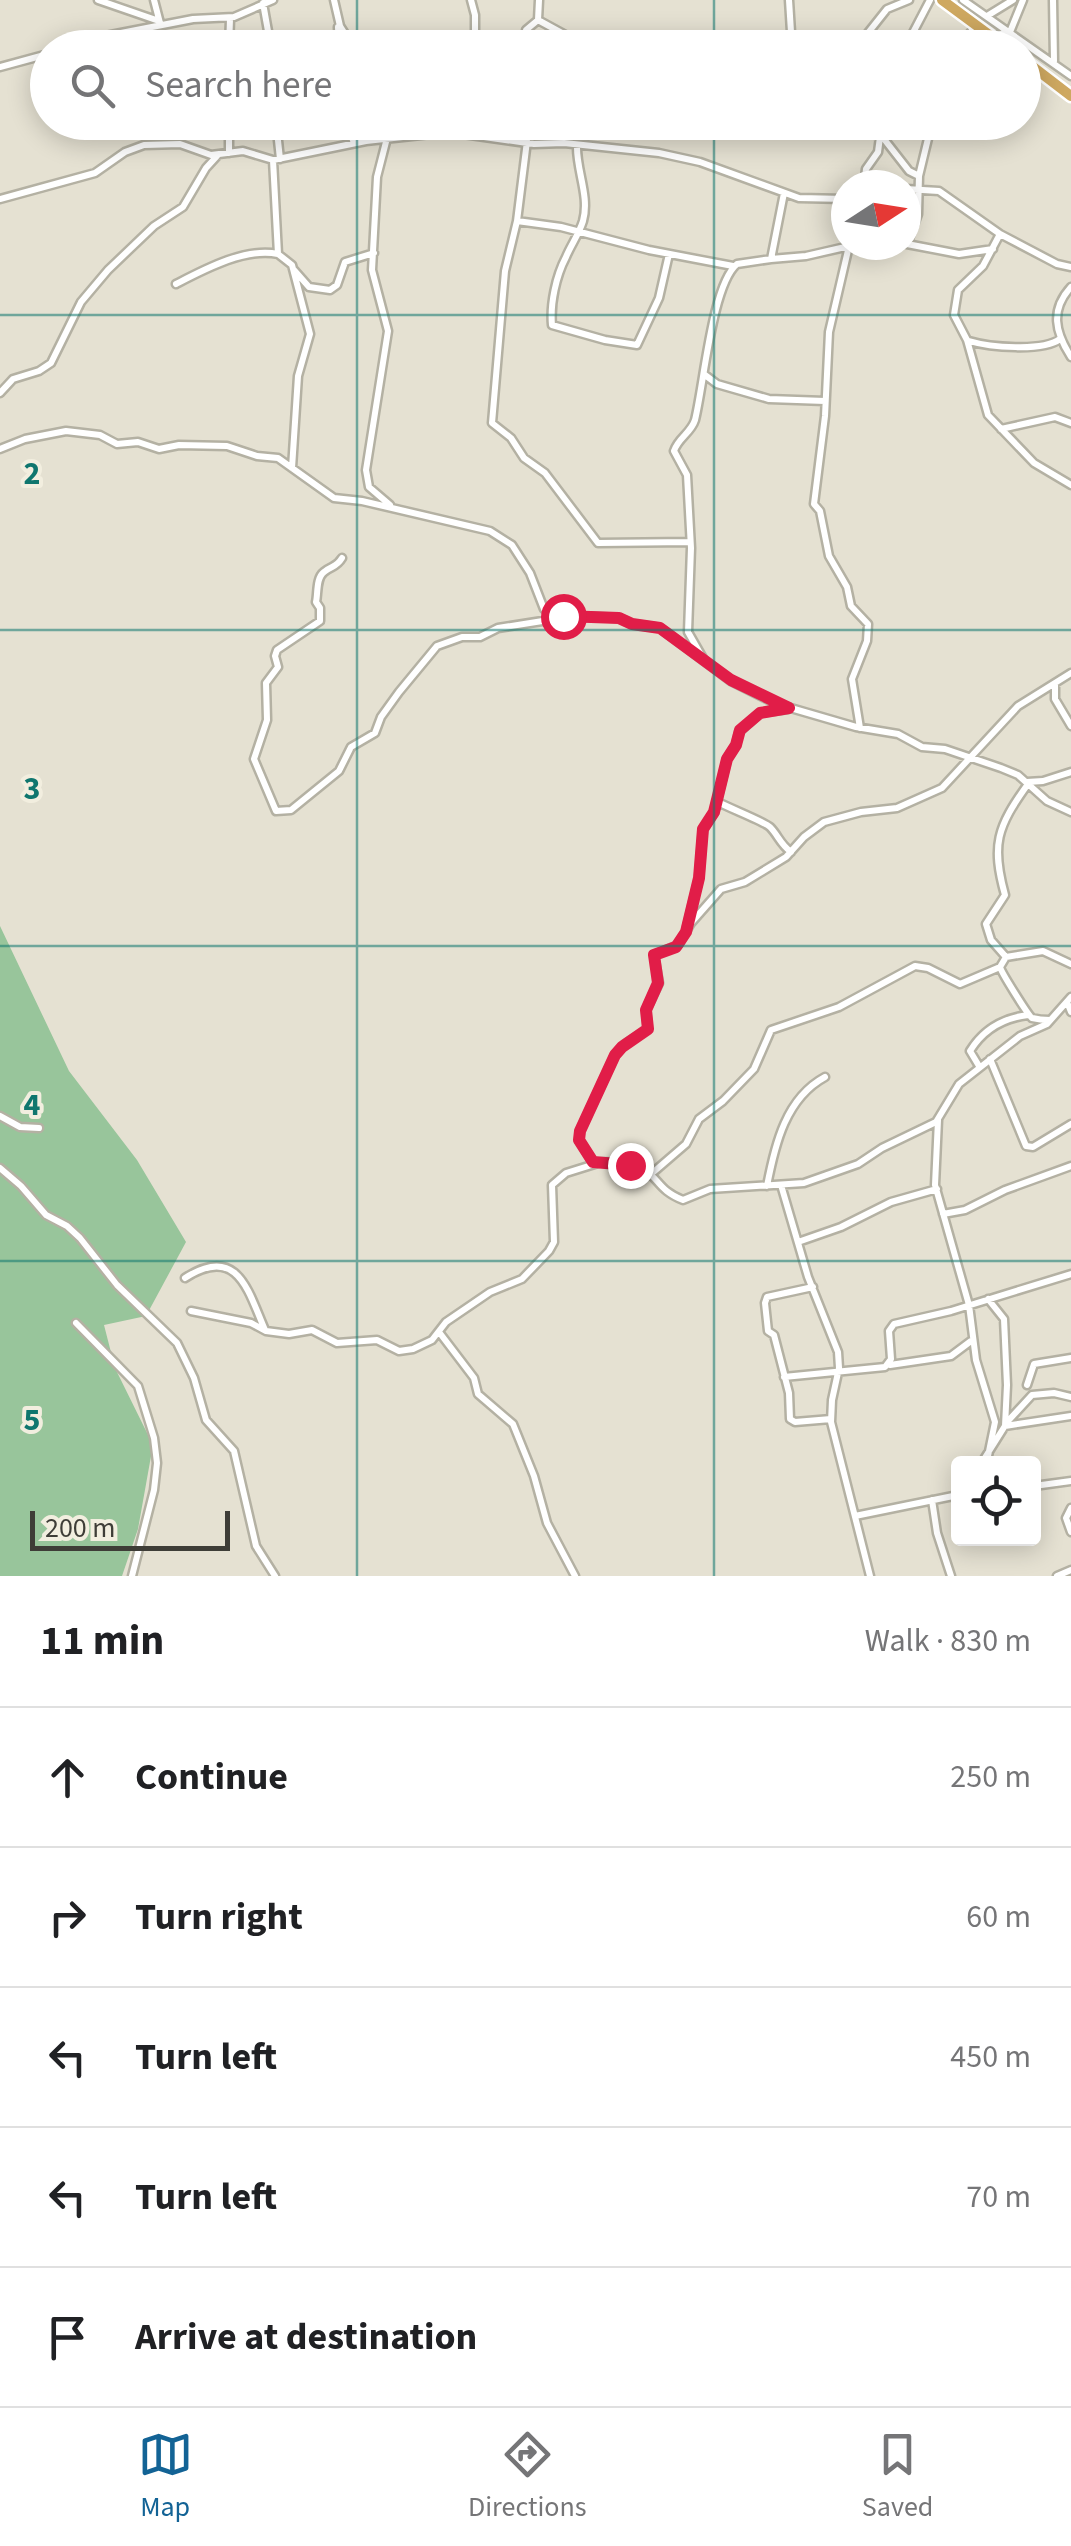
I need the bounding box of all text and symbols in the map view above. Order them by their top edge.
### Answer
search box [30,30,1041,140]
icon: search [65,58,120,113]
text: Search here [145,58,332,112]
north arrow [831,170,921,260]
text: 2 [24,451,40,497]
route start [541,594,587,640]
text: 3 [24,766,40,812]
text: 4 [24,1082,41,1128]
route end [608,1143,654,1189]
text: 5 [24,1397,40,1443]
map controls [951,1456,1041,1546]
button: locate [951,1456,1041,1546]
scale bar [30,1506,230,1550]
text: 200 m [45,1508,116,1548]
text: 11 min [40,1611,164,1671]
text: Walk · 830 m [865,1618,1031,1664]
icon: ahead [40,1750,95,1805]
text: Continue [135,1750,288,1804]
text: 250 m [950,1754,1031,1800]
icon: right [40,1890,95,1945]
text: Turn right [135,1890,303,1944]
text: 60 m [966,1894,1031,1940]
icon: left [40,2030,95,2085]
text: Turn left [135,2030,277,2084]
text: 450 m [950,2034,1031,2080]
icon: left [40,2170,95,2225]
text: Turn left [135,2170,277,2224]
text: 70 m [966,2174,1031,2220]
icon: arrive [40,2310,95,2365]
text: Arrive at destination [135,2310,477,2364]
tab: Map [138,2427,193,2527]
tab: Directions [468,2427,587,2527]
tab: Saved [862,2427,933,2527]

